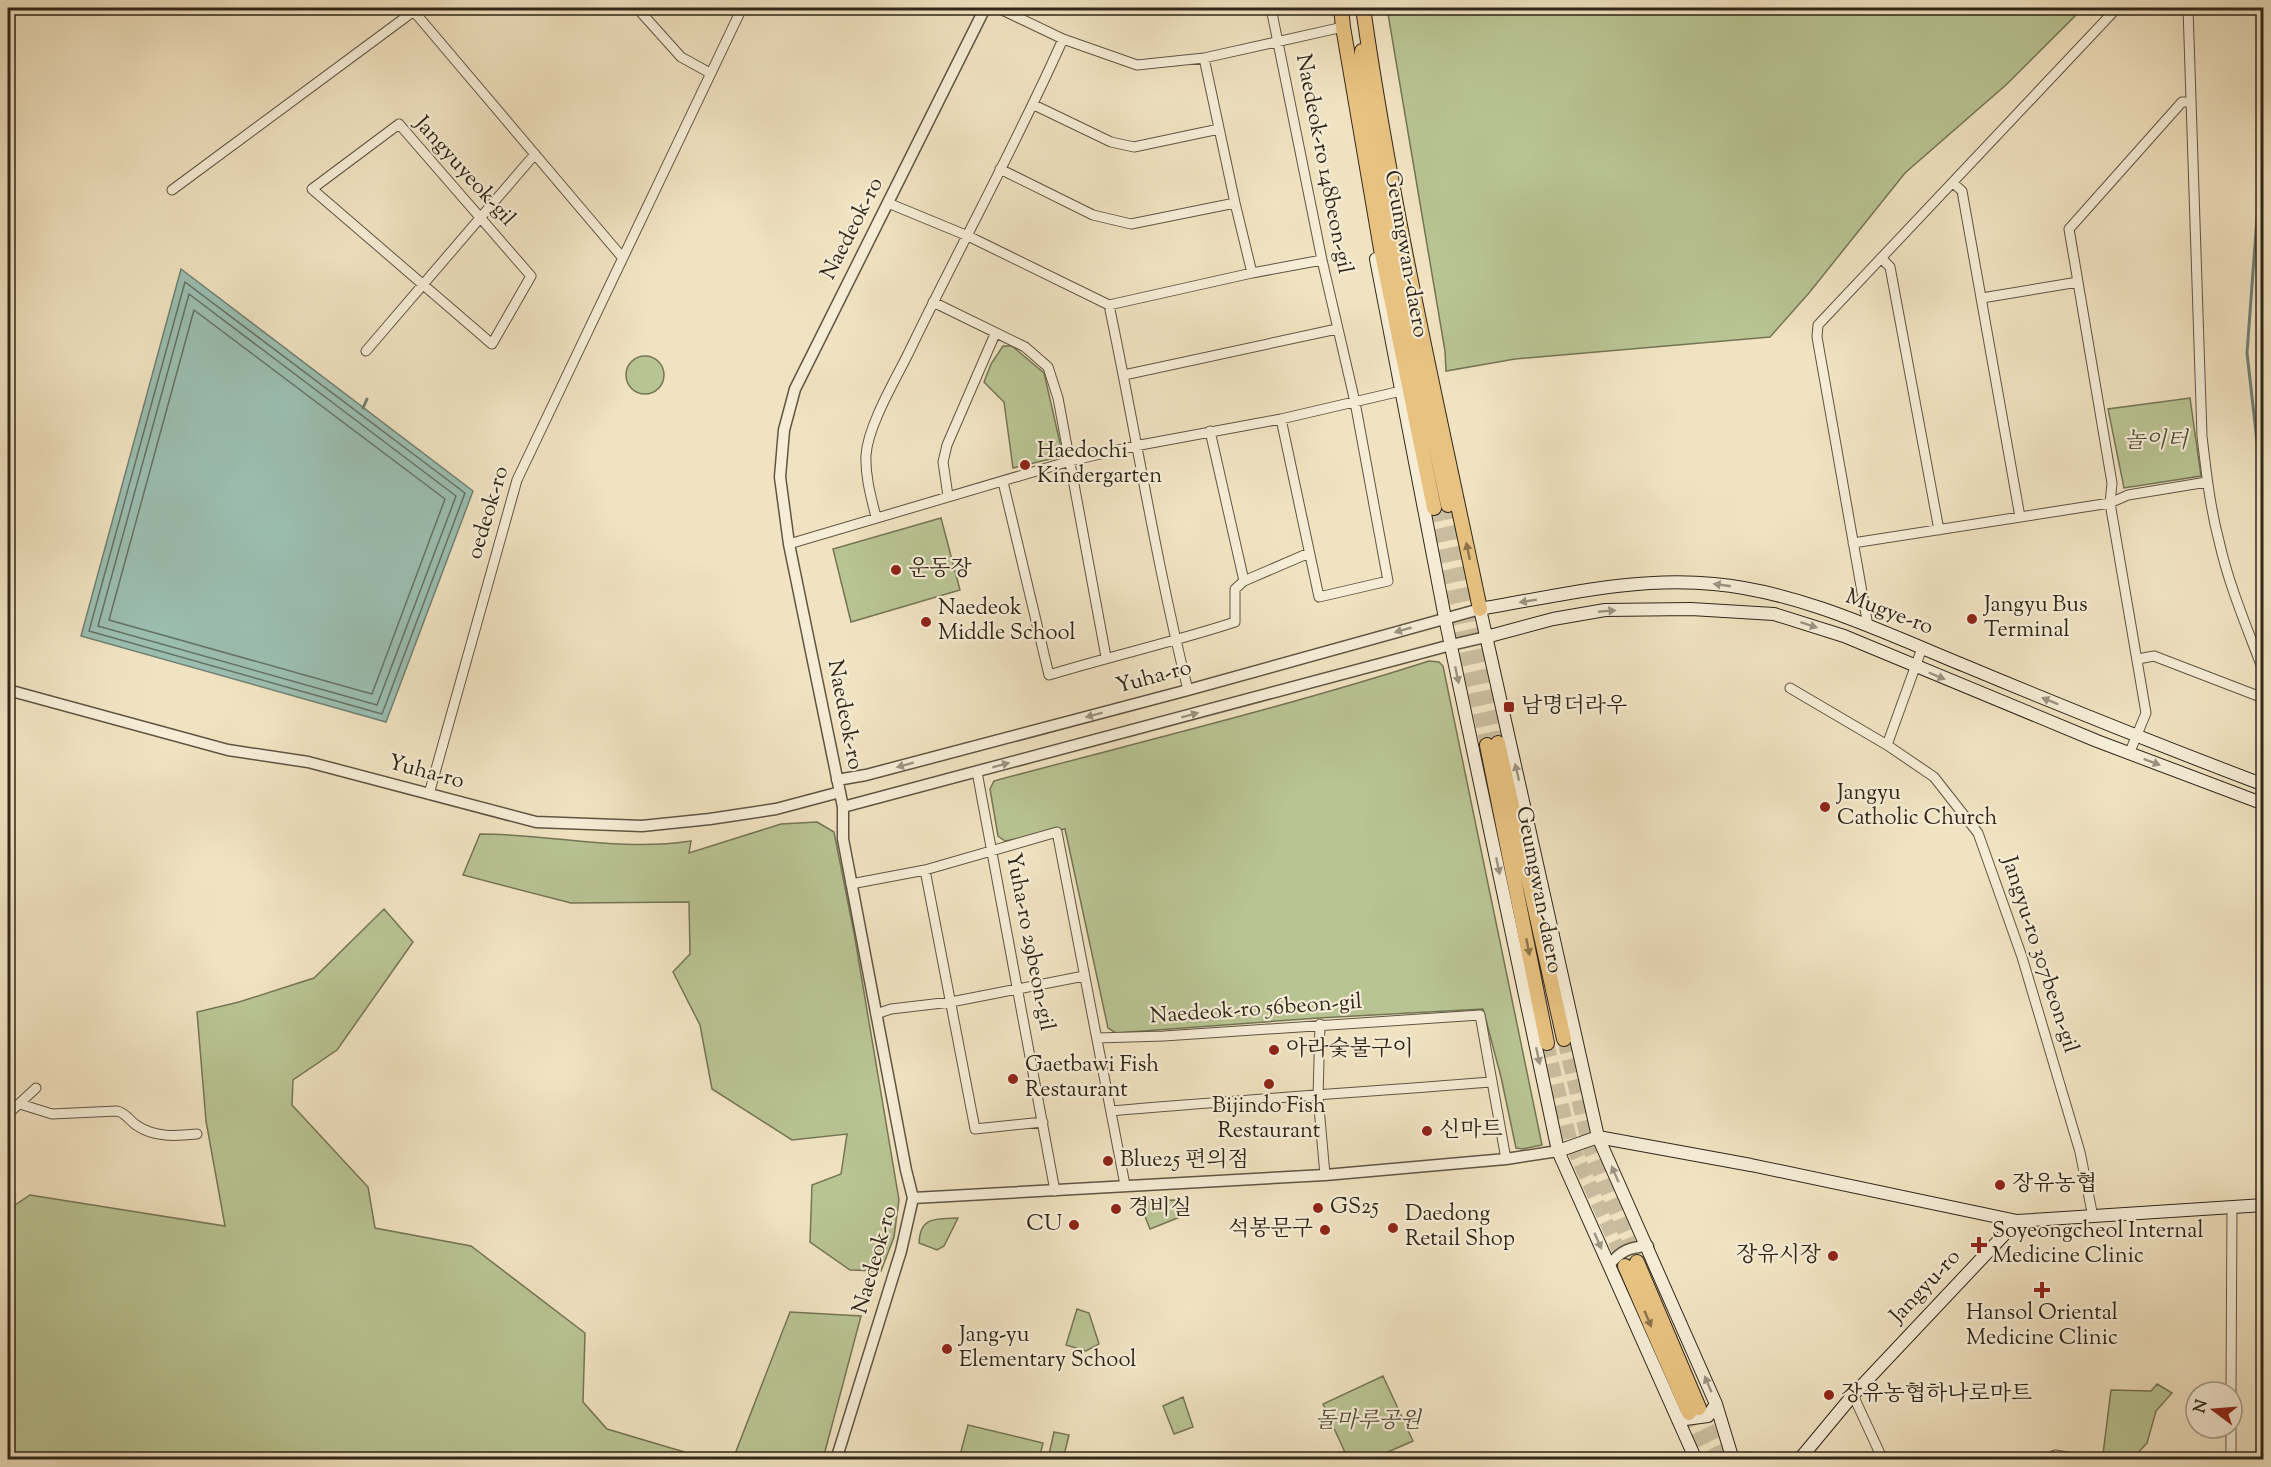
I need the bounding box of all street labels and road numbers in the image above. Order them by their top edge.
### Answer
street label: Naedeok-ro 148beon-gil [1286,51,1360,277]
street label: Jangyuyeok-gil [405,109,522,234]
street label: Geumgwan-daero [1375,168,1435,340]
street label: Naedeok-ro [813,172,893,286]
street label: oedeok-ro [460,462,518,564]
street label: Mugye-ro [1840,582,1938,644]
street label: Yuha-ro [1112,653,1196,703]
street label: Naedeok-ro [818,657,870,773]
street label: Yuha-ro [384,748,468,798]
street label: Geumgwan-daero [1506,804,1570,976]
street label: Yuha-ro 29beon-gil [996,850,1062,1034]
street label: Jangyu-ro 307beon-gil [1992,852,2086,1057]
street label: Naedeok-ro 56beon-gil [1149,987,1363,1033]
street label: Naedeok-ro [845,1202,907,1318]
street label: Jangyu-ro [1882,1243,1969,1332]

